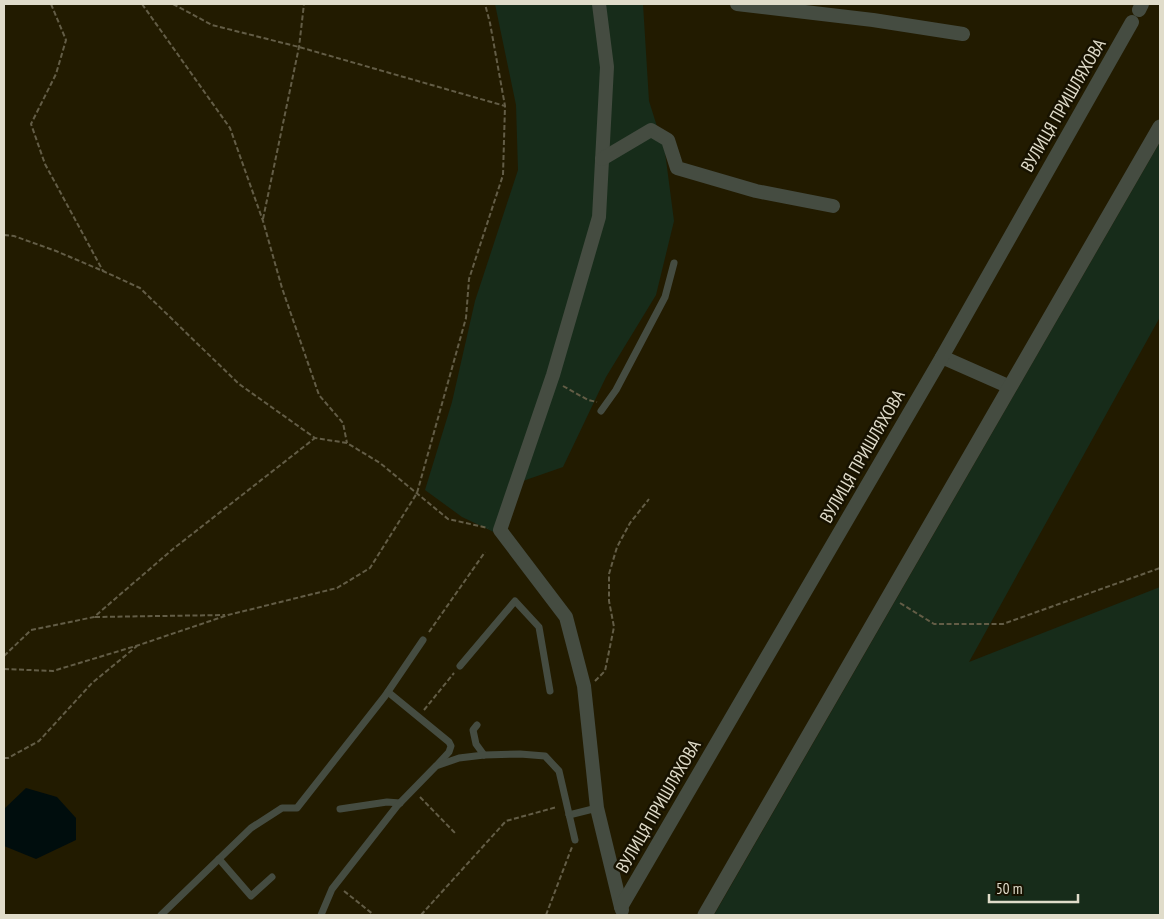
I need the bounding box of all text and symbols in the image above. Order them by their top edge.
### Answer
street label: ВУЛИЦЯ ПРИШЛЯХОВА [1016,34,1111,176]
street label: ВУЛИЦЯ ПРИШЛЯХОВА [815,385,910,527]
street label: ВУЛИЦЯ ПРИШЛЯХОВА [611,735,706,877]
scale bar [989,872,1078,904]
text: 50 m [996,879,1022,898]

